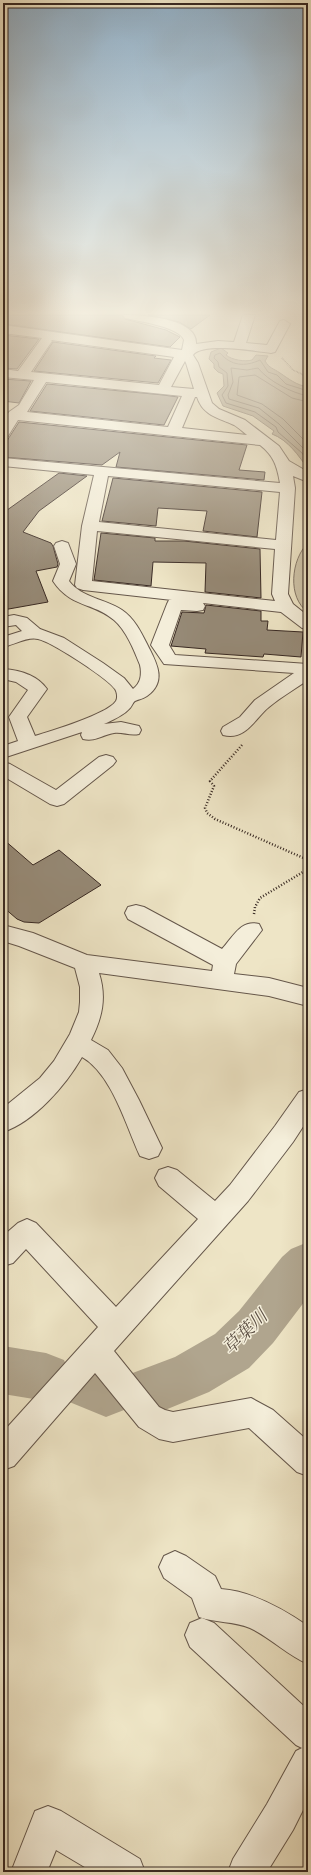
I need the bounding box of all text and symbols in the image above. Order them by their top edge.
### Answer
water label: 草葉川 [219,1305,275,1360]

